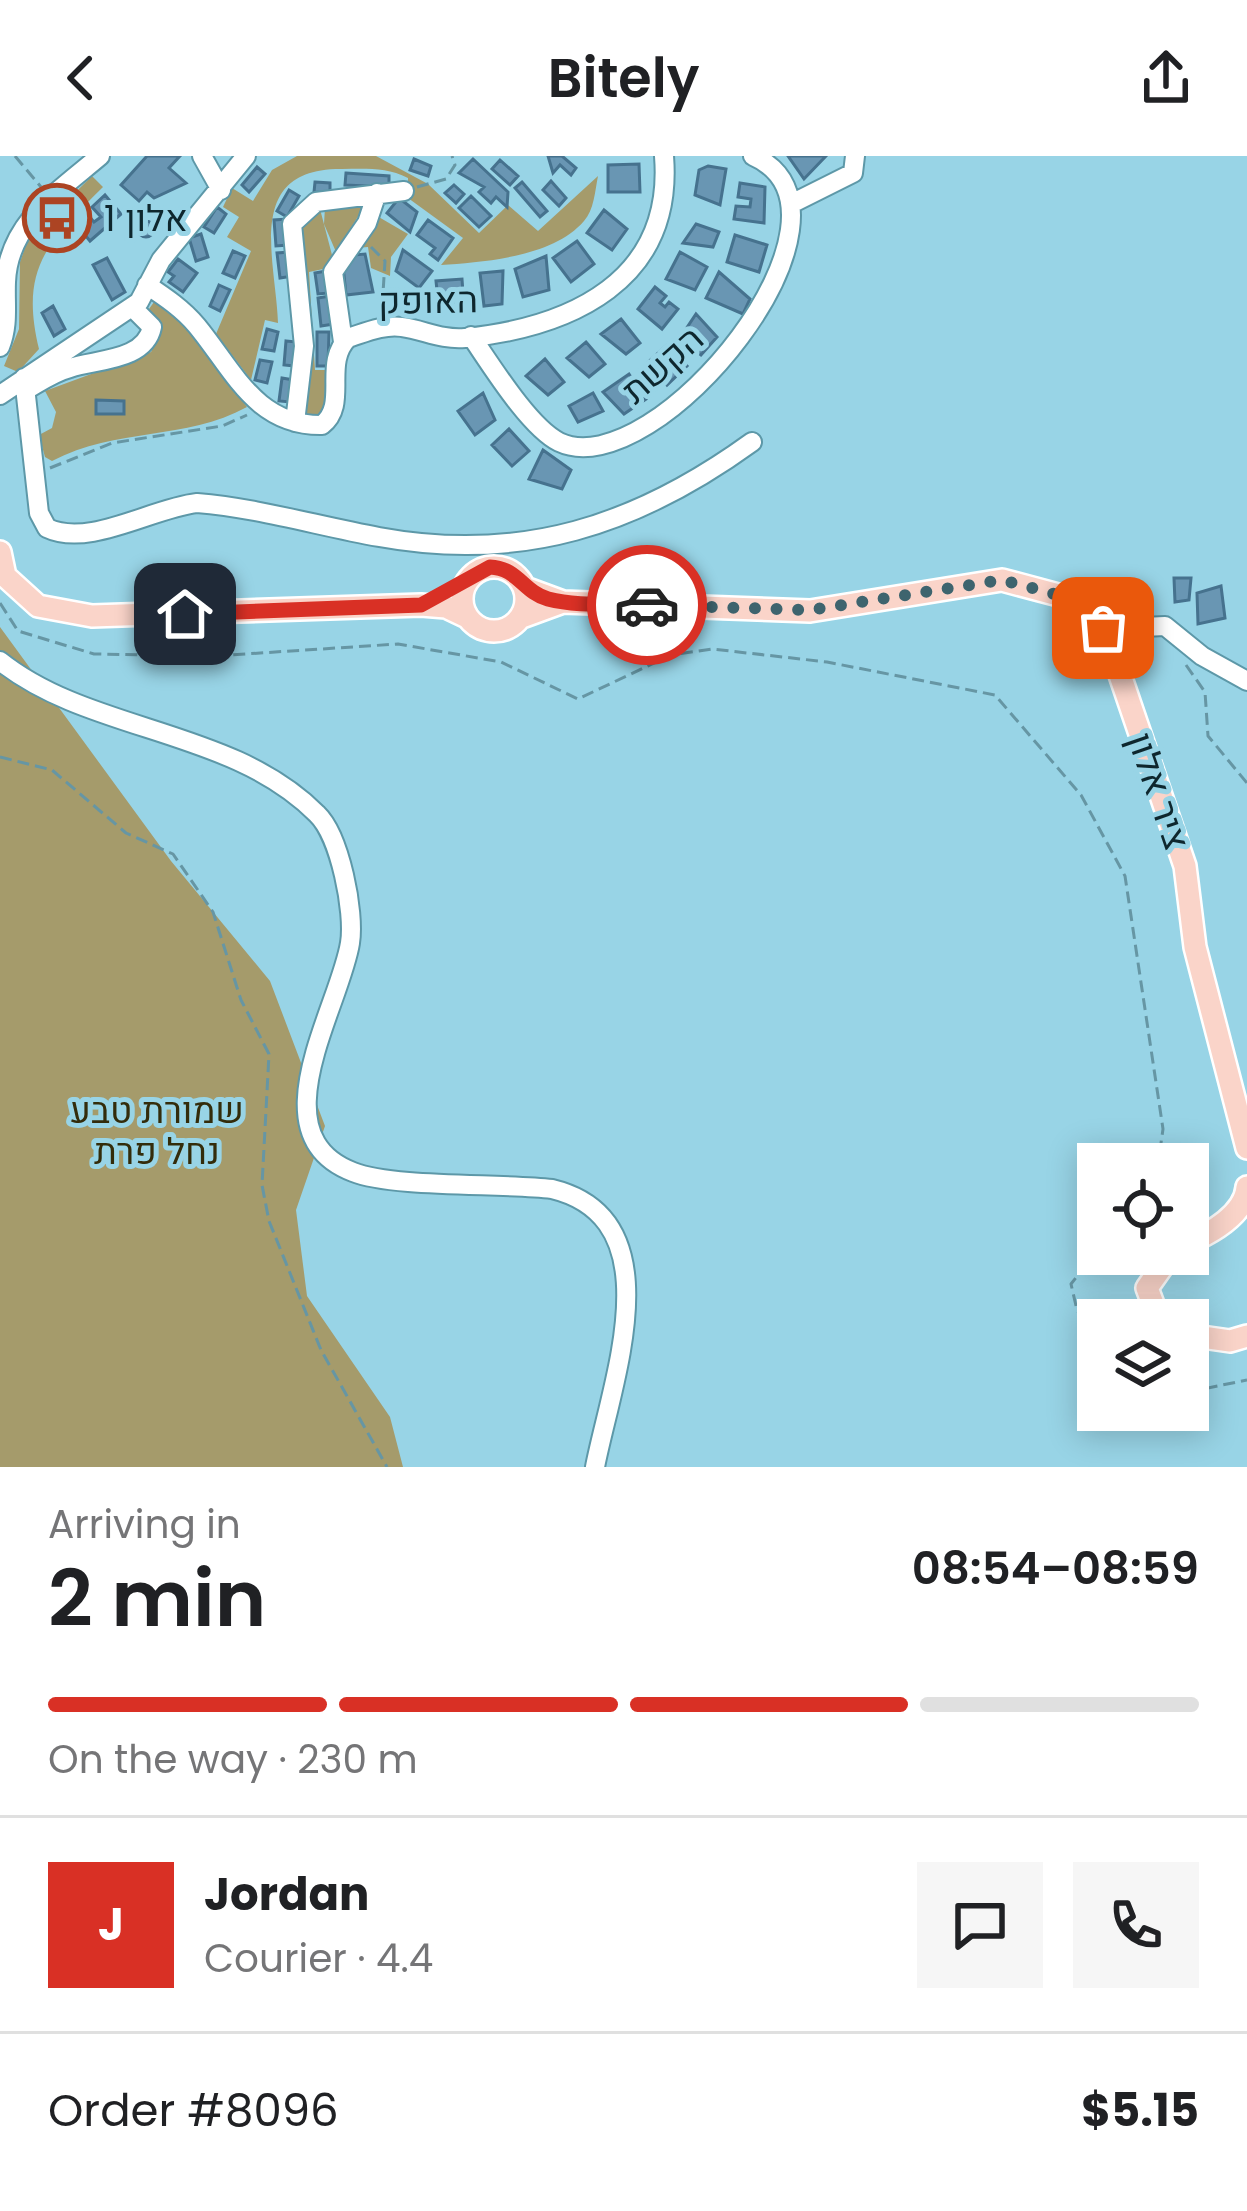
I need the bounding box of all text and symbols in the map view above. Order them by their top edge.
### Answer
text: Bitely [548,40,699,116]
icon: back [48,45,114,111]
icon: share [1133,45,1199,111]
bus stop icon: אלון 1 [22,183,92,253]
place label: אלון 1 [104,193,188,244]
street label: האופק [378,274,478,327]
street label: הקשת [610,314,715,415]
courier [587,545,707,665]
pin [134,563,236,665]
icon: car [614,572,680,638]
pin [1052,577,1154,679]
icon: home [152,581,218,647]
icon: bag [1070,595,1136,661]
street label: ציר אלון [1115,726,1202,856]
park label: שמורת טבע נחל פרת [70,1085,244,1177]
map controls [1077,1143,1209,1431]
button: locate [1077,1143,1209,1275]
button: layers [1077,1299,1209,1431]
text: Arriving in [48,1497,241,1552]
text: 08:54–08:59 [912,1537,1199,1600]
text: 2 min [48,1544,266,1653]
text: On the way · 230 m [48,1732,418,1787]
button: chat [917,1862,1043,1988]
button: phone [1073,1862,1199,1988]
text: Jordan [204,1863,369,1926]
text: J [98,1893,124,1956]
text: Courier · 4.4 [204,1931,433,1986]
text: Order #8096 [48,2079,339,2142]
text: $5.15 [1081,2079,1199,2142]

